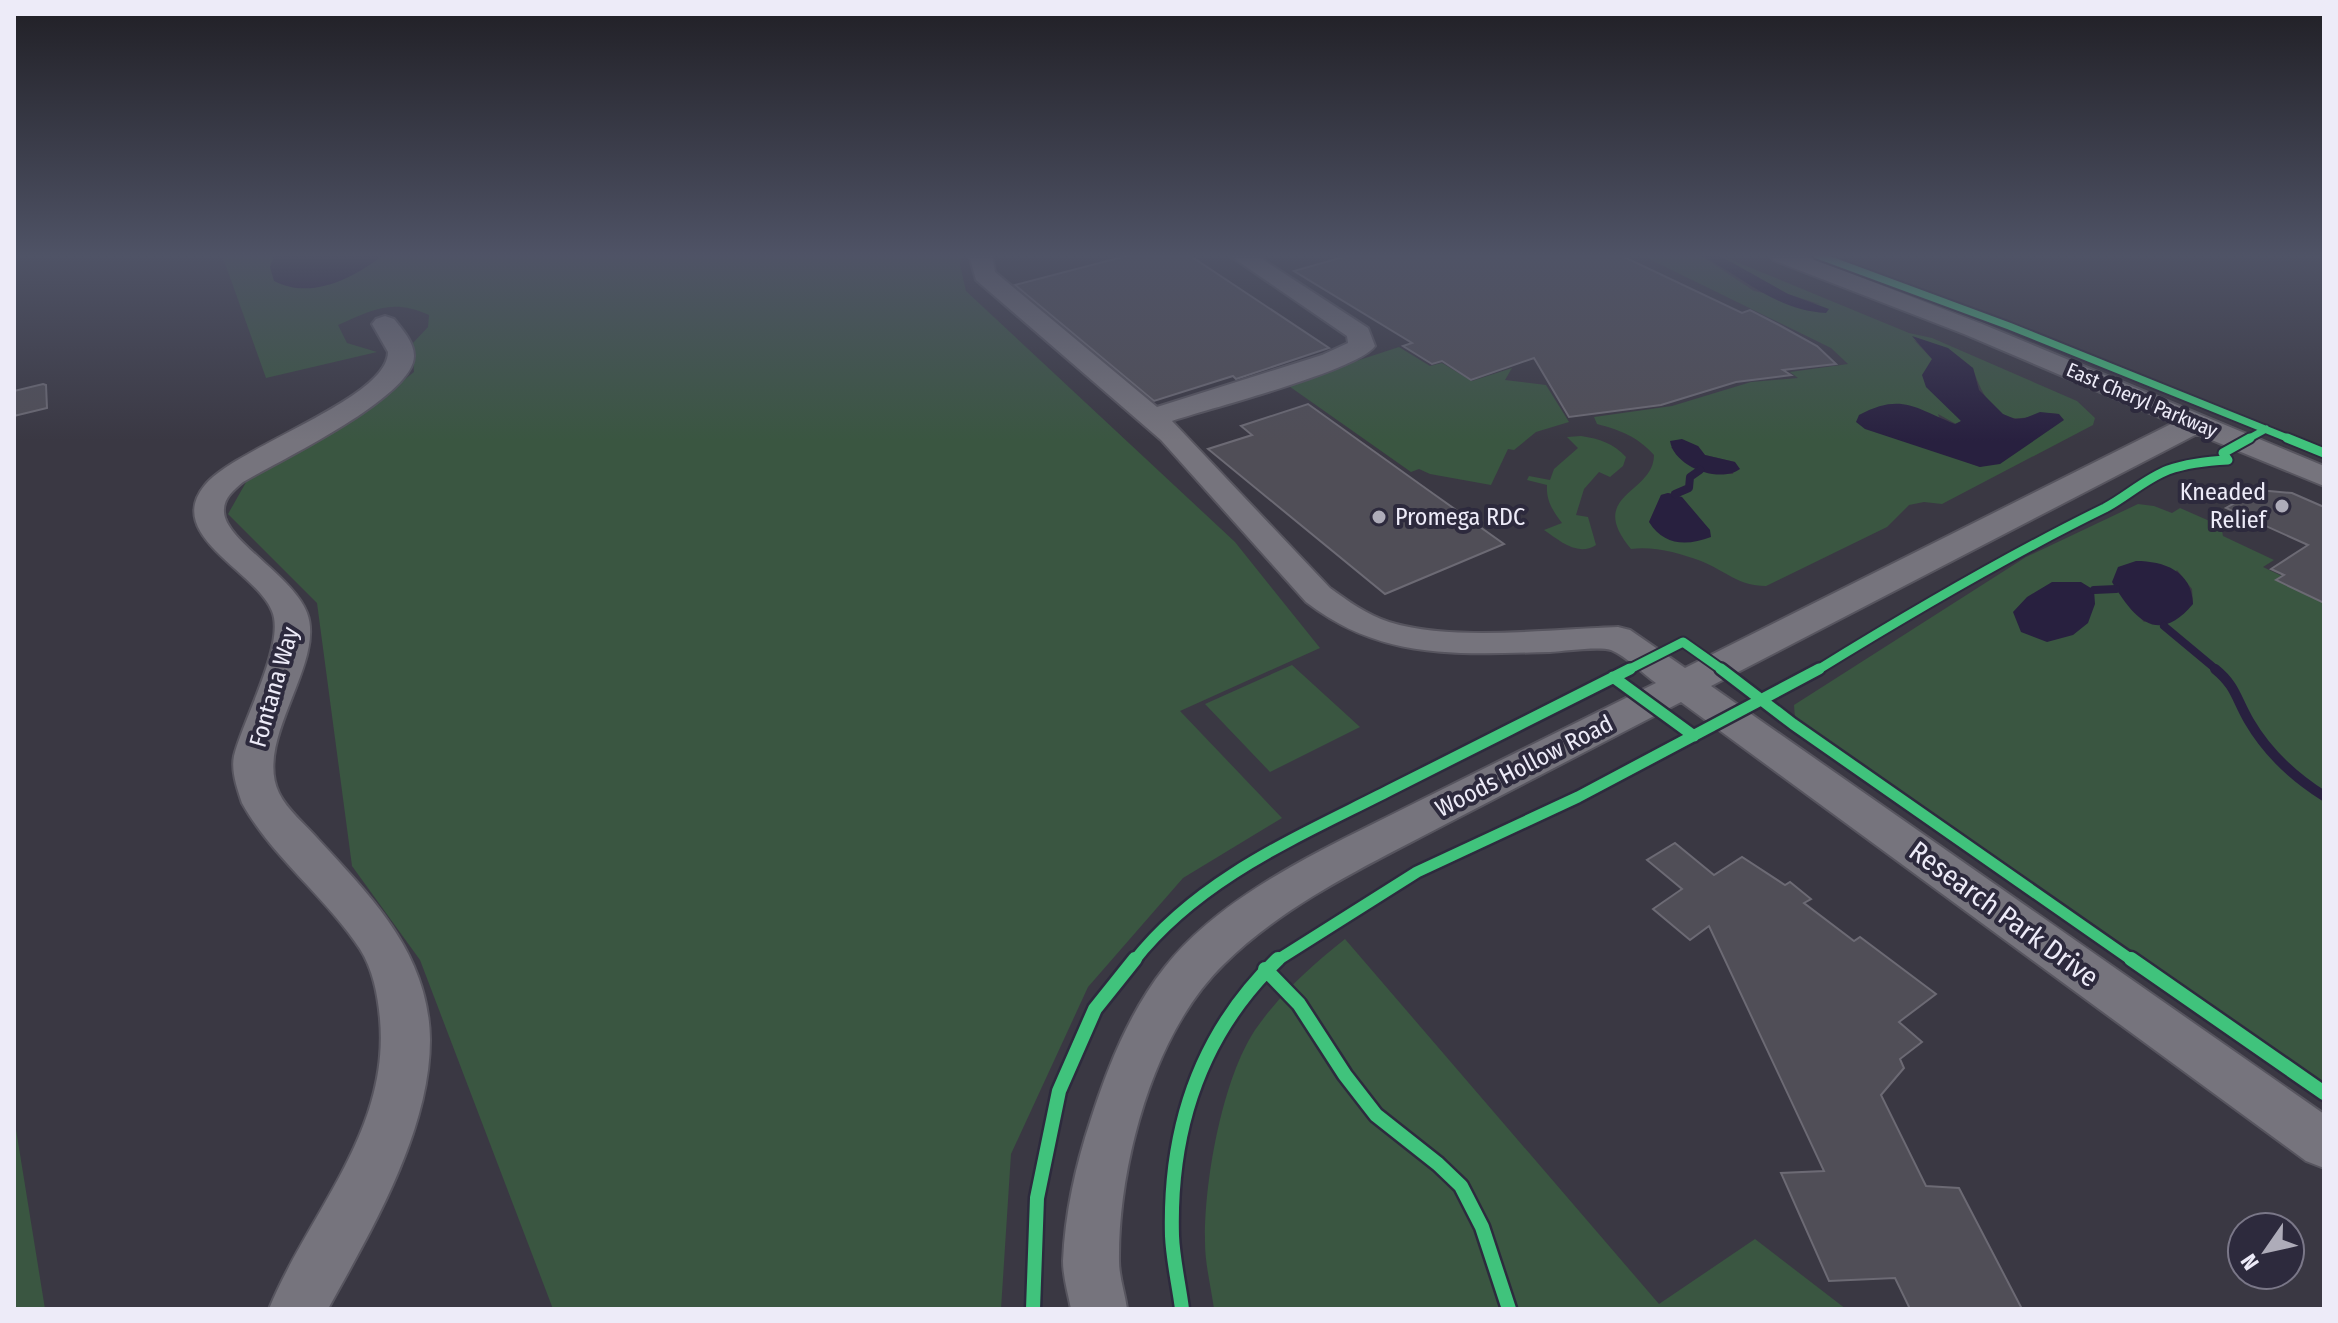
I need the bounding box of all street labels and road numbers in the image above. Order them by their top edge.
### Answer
street label: East Cheryl Parkway [2063,357,2221,443]
street label: Fontana Way [243,623,305,750]
street label: Woods Hollow Road [1431,709,1617,823]
street label: Research Park Drive [1903,834,2105,994]

